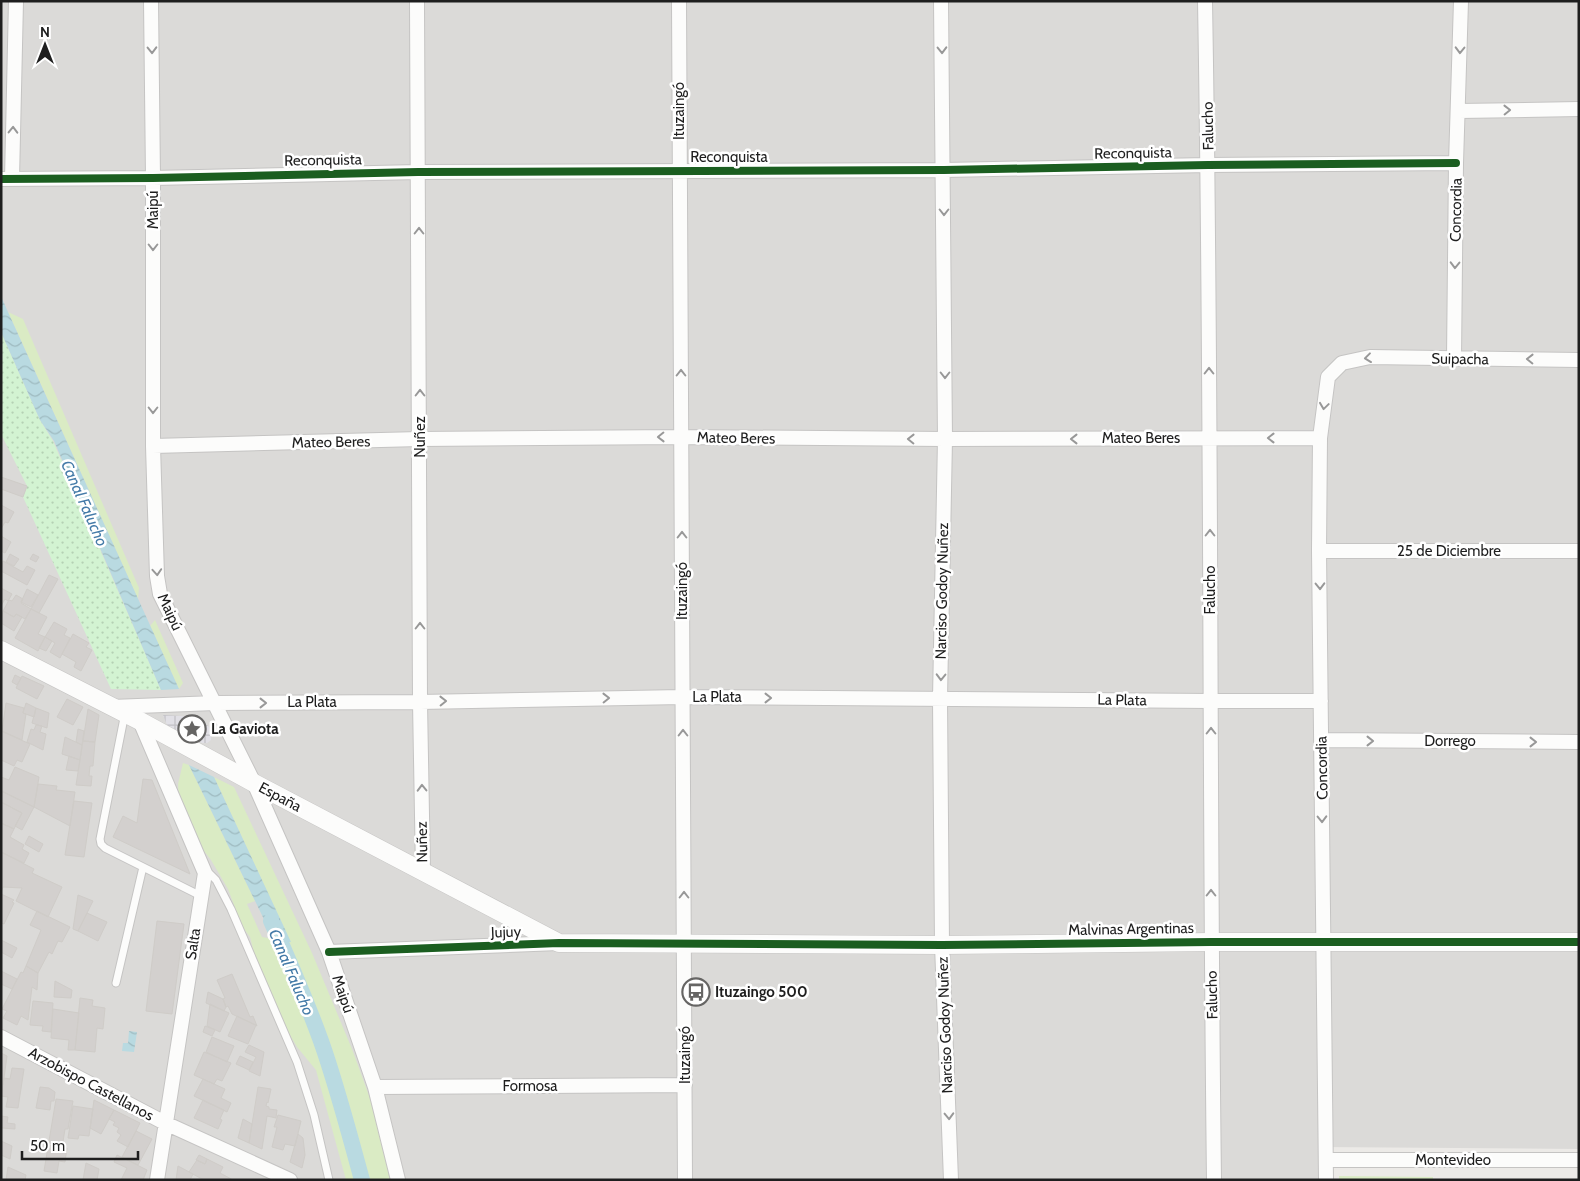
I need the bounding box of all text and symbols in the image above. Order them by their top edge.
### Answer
north arrow [20,20,70,70]
text: N [40,23,50,41]
one-way arrow [147,46,157,54]
one-way arrow [937,46,947,54]
one-way arrow [1455,46,1465,54]
street label: Ituzaingó [670,82,688,140]
street label: Falucho [1199,101,1217,151]
one-way arrow [1504,105,1512,115]
one-way arrow [8,126,18,134]
street label: Reconquista [1094,143,1173,163]
street label: Reconquista [690,148,769,166]
street label: Reconquista [284,150,363,170]
street label: Concordia [1446,177,1466,242]
street label: Maipú [144,191,162,229]
one-way arrow [939,209,949,217]
one-way arrow [414,226,424,234]
one-way arrow [148,244,158,252]
one-way arrow [1450,262,1460,269]
street label: Suipacha [1431,350,1490,369]
one-way arrow [1363,352,1371,363]
one-way arrow [1526,354,1534,364]
one-way arrow [1204,366,1214,374]
one-way arrow [676,369,686,376]
one-way arrow [940,372,950,379]
one-way arrow [415,389,425,396]
one-way arrow [1319,402,1330,410]
one-way arrow [148,406,158,414]
street label: Nuñez [411,416,429,458]
street label: Mateo Beres [697,428,775,448]
street label: Mateo Beres [1102,429,1180,447]
street label: Mateo Beres [292,432,370,452]
one-way arrow [657,432,664,442]
one-way arrow [1267,433,1274,443]
one-way arrow [907,434,914,444]
one-way arrow [1069,434,1077,444]
water label: Canal Falucho [57,457,112,549]
street label: Narciso Godoy Nuñez [932,522,952,660]
one-way arrow [1205,529,1215,536]
one-way arrow [677,531,687,539]
street label: 25 de Diciembre [1397,542,1501,560]
street label: Ituzaingó [673,562,691,620]
street label: Falucho [1201,566,1219,614]
one-way arrow [152,569,163,577]
one-way arrow [1315,582,1325,590]
street label: Maipú [154,591,186,633]
one-way arrow [415,621,425,629]
one-way arrow [936,674,946,682]
street label: La Plata [692,688,743,706]
street label: La Plata [1097,691,1148,709]
one-way arrow [765,692,773,703]
street label: La Plata [287,693,338,711]
one-way arrow [602,693,610,704]
one-way arrow [440,696,448,706]
one-way arrow [260,698,268,708]
place icon: La Gaviota [177,714,207,744]
place label: La Gaviota [211,720,279,738]
one-way arrow [1206,726,1216,734]
one-way arrow [678,729,688,736]
street label: Dorrego [1424,732,1476,750]
street label: Concordia [1312,735,1332,800]
one-way arrow [1366,736,1374,746]
one-way arrow [1529,737,1537,747]
street label: España [256,778,305,816]
one-way arrow [416,784,427,792]
one-way arrow [1317,816,1327,824]
street label: Nuñez [413,821,431,863]
one-way arrow [1206,889,1216,896]
one-way arrow [679,891,689,899]
street label: Malvinas Argentinas [1068,919,1194,939]
street label: Jujuy [490,922,522,942]
street label: Salta [182,926,204,961]
water label: Canal Falucho [265,926,318,1018]
street label: Narciso Godoy Nuñez [934,956,956,1094]
street label: Falucho [1203,970,1221,1020]
street label: Maipú [328,973,358,1015]
bus stop icon: Ituzaingo 500 [681,977,711,1007]
place label: Ituzaingo 500 [715,983,808,1001]
street label: Ituzaingó [676,1026,694,1084]
street label: Arzobispo Castellanos [25,1043,157,1125]
street label: Formosa [503,1077,558,1095]
one-way arrow [943,1112,954,1120]
scale bar [22,1128,139,1160]
text: 50 m [30,1137,65,1155]
street label: Montevideo [1415,1151,1491,1169]

